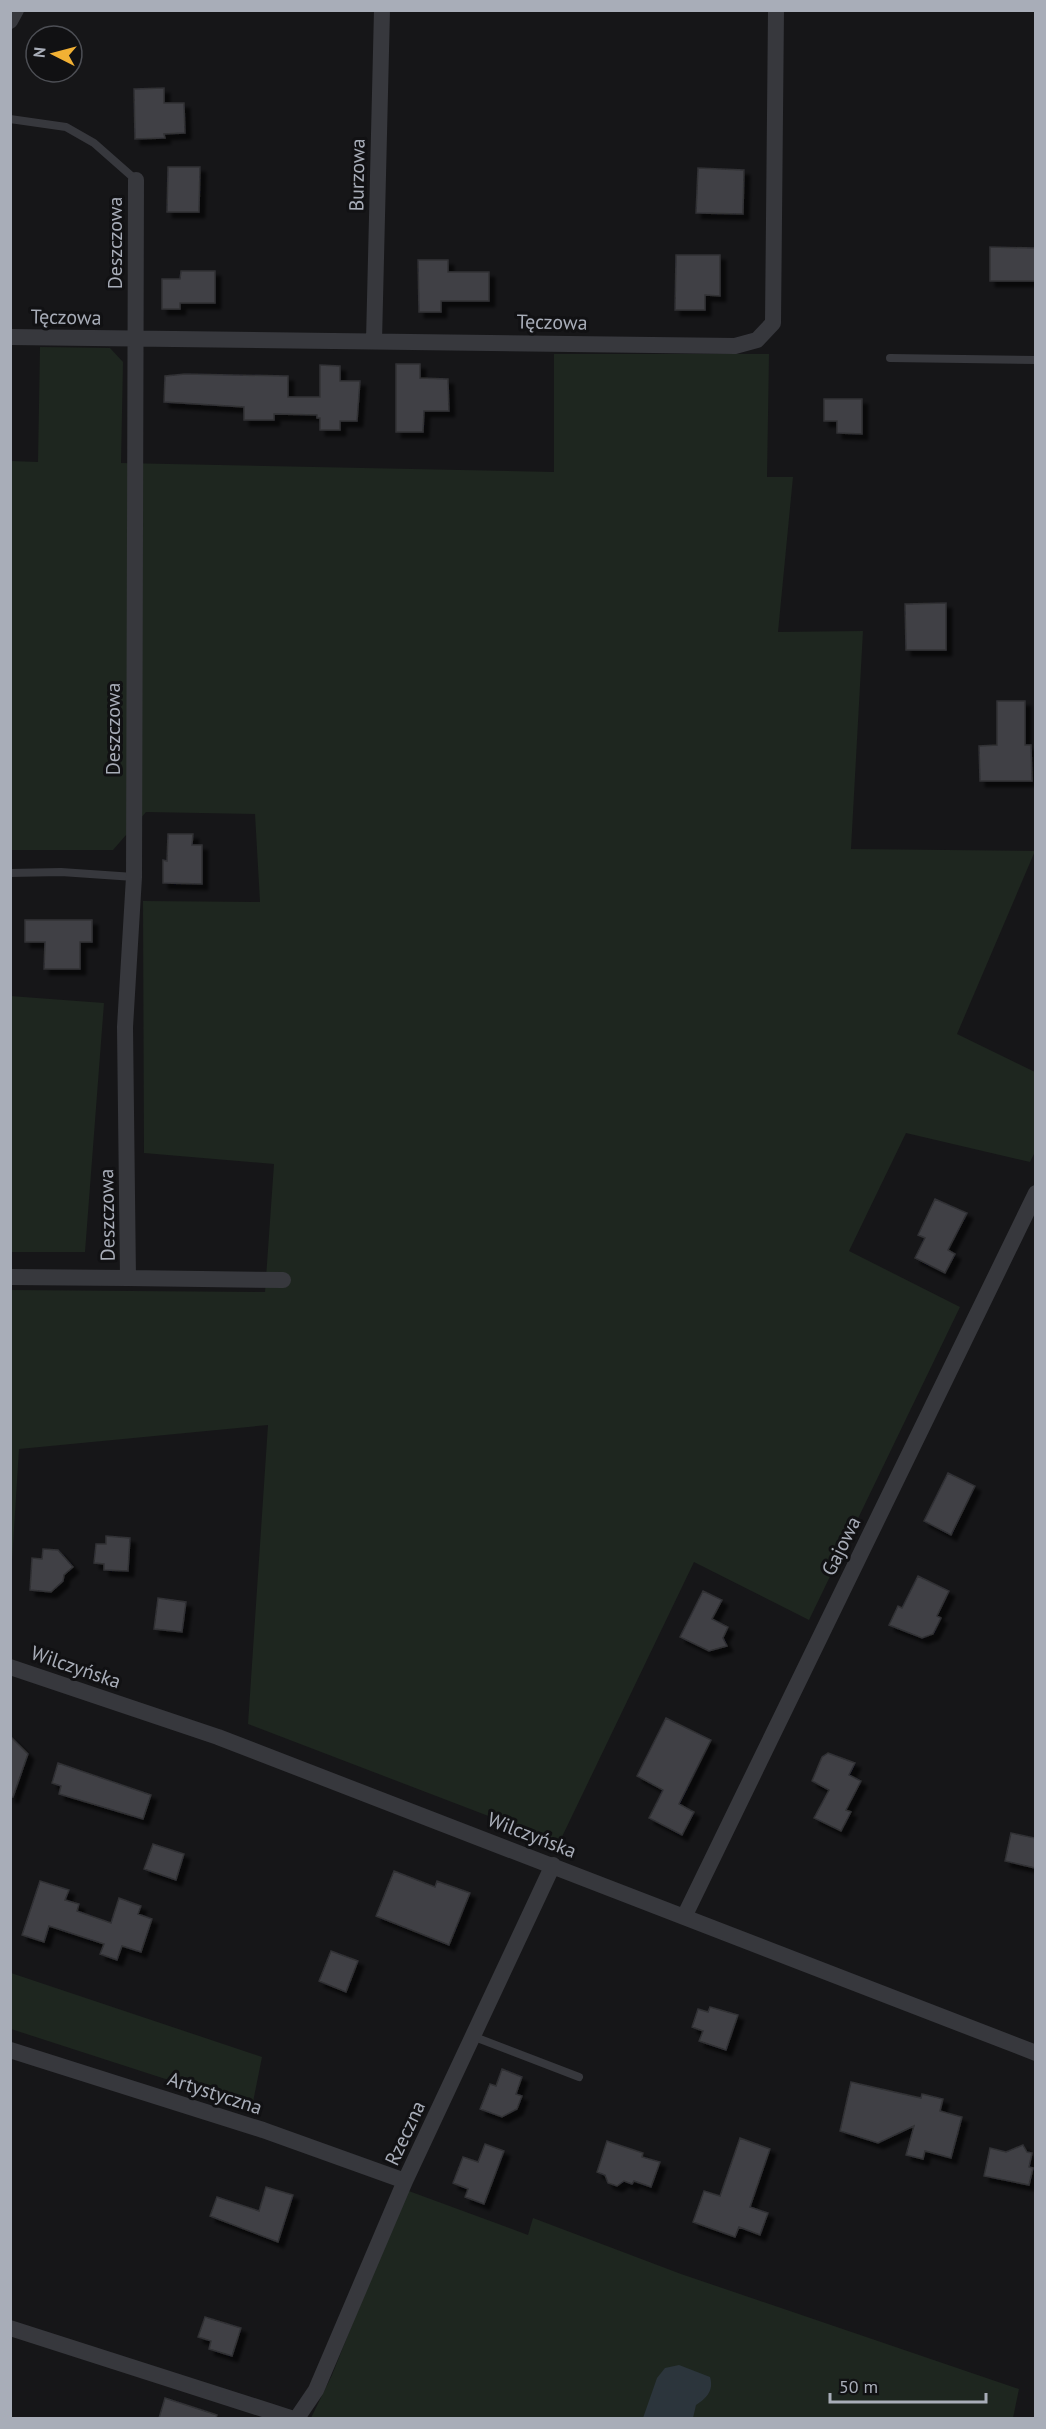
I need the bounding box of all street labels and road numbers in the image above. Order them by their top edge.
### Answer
street label: Burzowa [343,138,371,212]
street label: Deszczowa [102,197,128,289]
street label: Tęczowa [30,303,102,331]
street label: Tęczowa [516,308,588,336]
street label: Deszczowa [100,683,126,775]
street label: Deszczowa [93,1168,121,1262]
street label: Gajowa [816,1512,866,1580]
street label: Wilczyńska [28,1640,124,1694]
street label: Wilczyńska [484,1806,580,1864]
street label: Artystyczna [164,2065,266,2121]
street label: Rzeczna [379,2097,431,2169]

